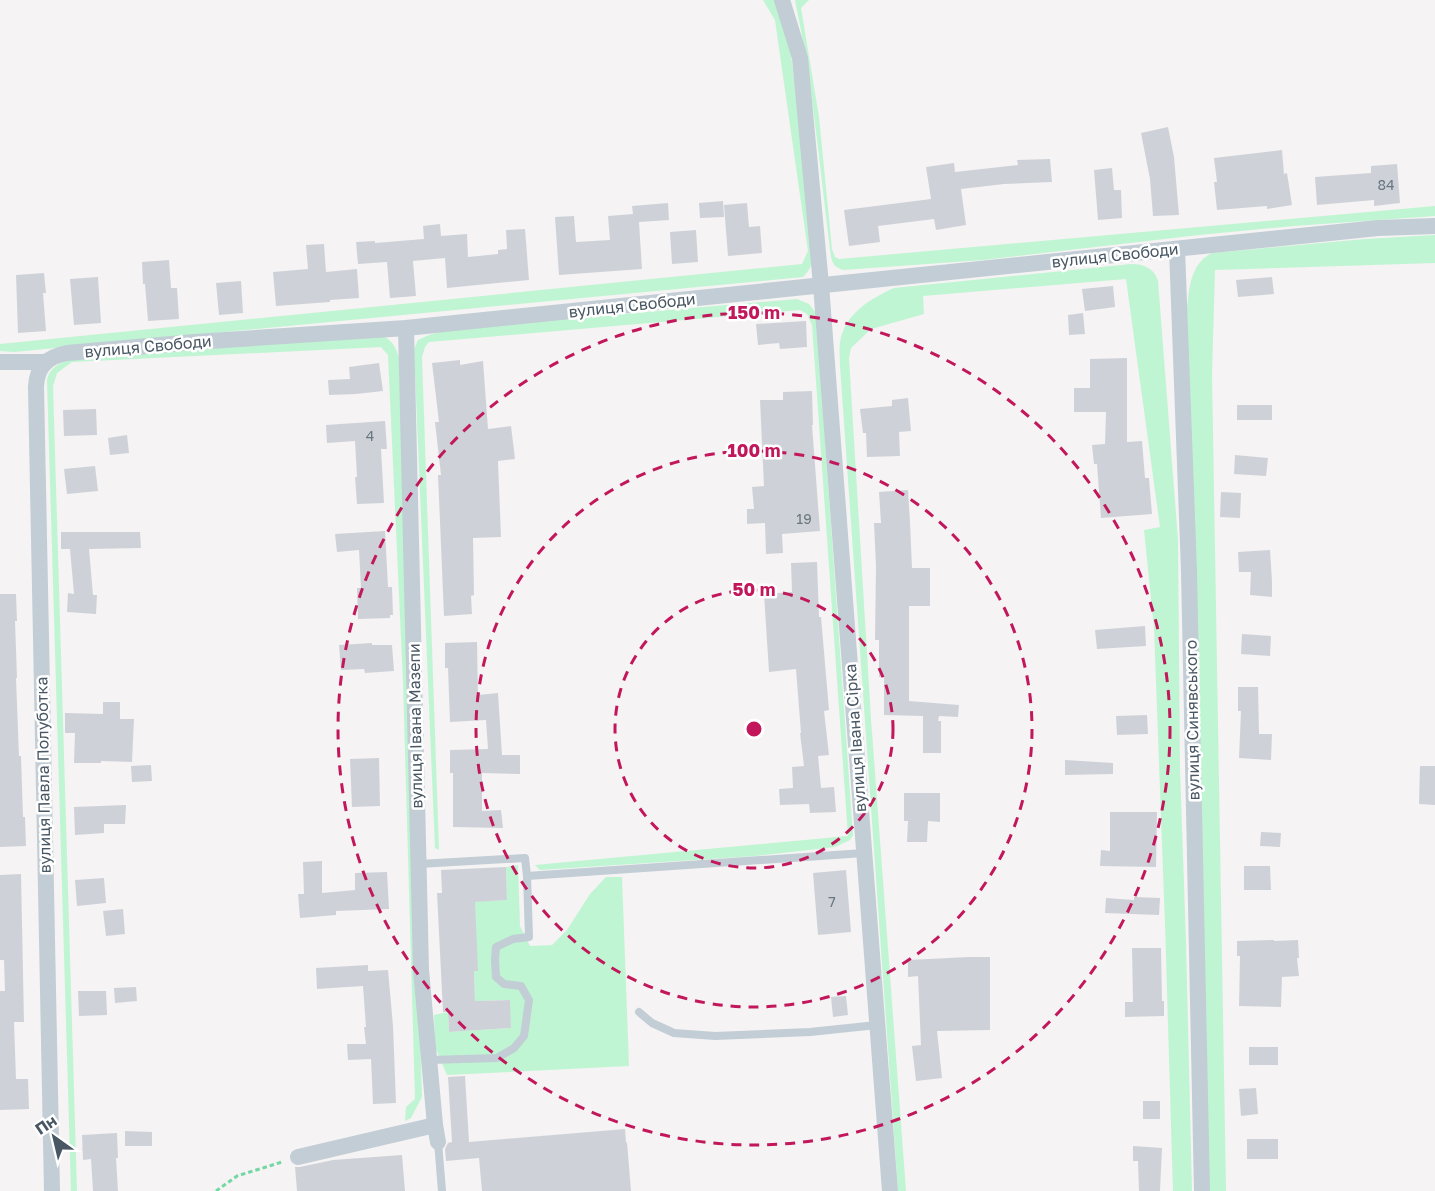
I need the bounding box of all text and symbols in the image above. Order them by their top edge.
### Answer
house number: 84 [1377,176,1395,193]
street label: вулиця Свободи [1050,238,1180,272]
street label: вулиця Свободи [567,288,697,322]
text: 150 m [728,301,780,323]
street label: вулиця Свободи [84,330,212,362]
house number: 4 [366,427,374,444]
text: 100 m [728,439,780,461]
house number: 19 [796,510,812,527]
text: 50 m [733,578,775,600]
street label: вулиця Синявського [1181,640,1203,800]
street label: вулиця Івана Мазепи [404,643,426,809]
street label: вулиця Івана Сірка [840,663,870,813]
street label: вулиця Павла Полуботка [31,676,55,874]
centre of rings [744,719,764,739]
house number: 7 [828,893,836,910]
north arrow [24,1107,84,1167]
text: Пн [31,1110,60,1139]

